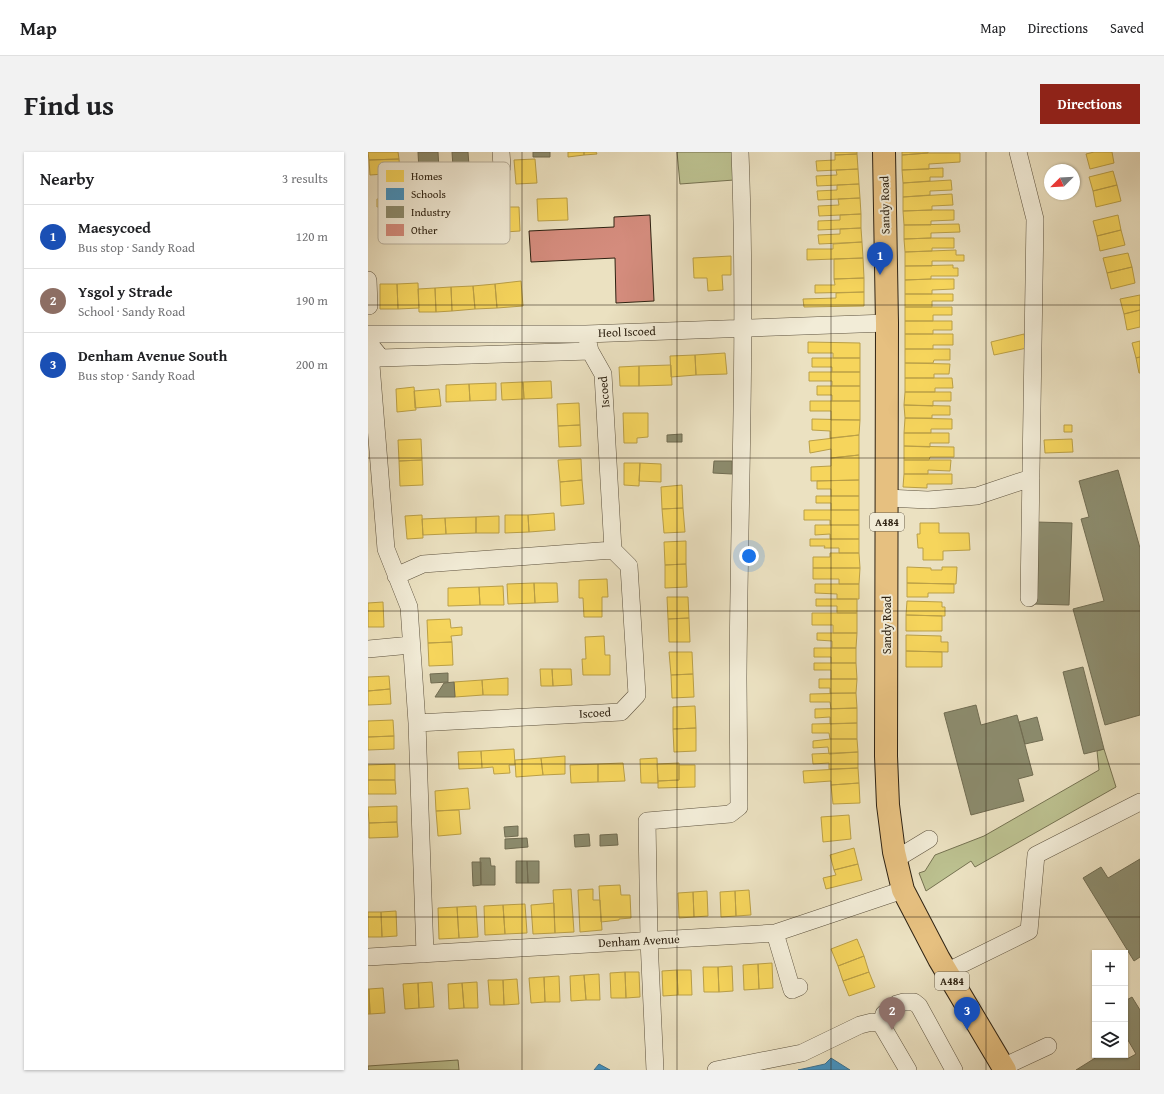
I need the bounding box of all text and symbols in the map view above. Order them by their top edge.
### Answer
text: Map [20,14,57,42]
text: Map [980,18,1006,38]
text: Directions [1028,18,1088,38]
text: Saved [1110,18,1144,38]
text: Find us [24,84,114,125]
button: Directions [1040,84,1140,124]
legend [378,162,510,244]
north arrow [1044,164,1080,200]
text: Nearby [40,166,94,191]
text: Homes [411,168,442,184]
text: 3 results [282,169,328,188]
street label: Sandy Road [875,175,894,234]
text: Schools [411,186,446,202]
text: Industry [411,204,451,220]
text: Maesycoed [78,217,151,238]
text: Other [411,222,438,238]
text: 1 [50,227,56,246]
text: 120 m [296,227,328,246]
text: Bus stop · Sandy Road [78,238,195,257]
pin: 1 [867,242,893,275]
text: Ysgol y Strade [78,281,173,302]
text: 2 [50,291,56,310]
text: 190 m [296,291,328,310]
text: School · Sandy Road [78,302,185,321]
street label: Heol Iscoed [598,322,657,341]
text: Denham Avenue South [78,345,227,366]
text: 3 [50,355,56,374]
text: 200 m [296,355,328,374]
text: Bus stop · Sandy Road [78,366,195,385]
street label: Iscoed [594,375,613,409]
road number: A484 [870,513,904,531]
your location [739,546,759,566]
street label: Sandy Road [878,595,895,654]
street label: Iscoed [579,703,612,722]
street label: Denham Avenue [598,930,680,951]
map controls [1092,950,1128,1058]
button: + [1092,950,1128,986]
road number: A484 [935,972,969,990]
button: − [1092,986,1128,1022]
pin: 2 [879,997,905,1030]
pin: 3 [954,997,980,1030]
button: layers [1092,1022,1128,1058]

